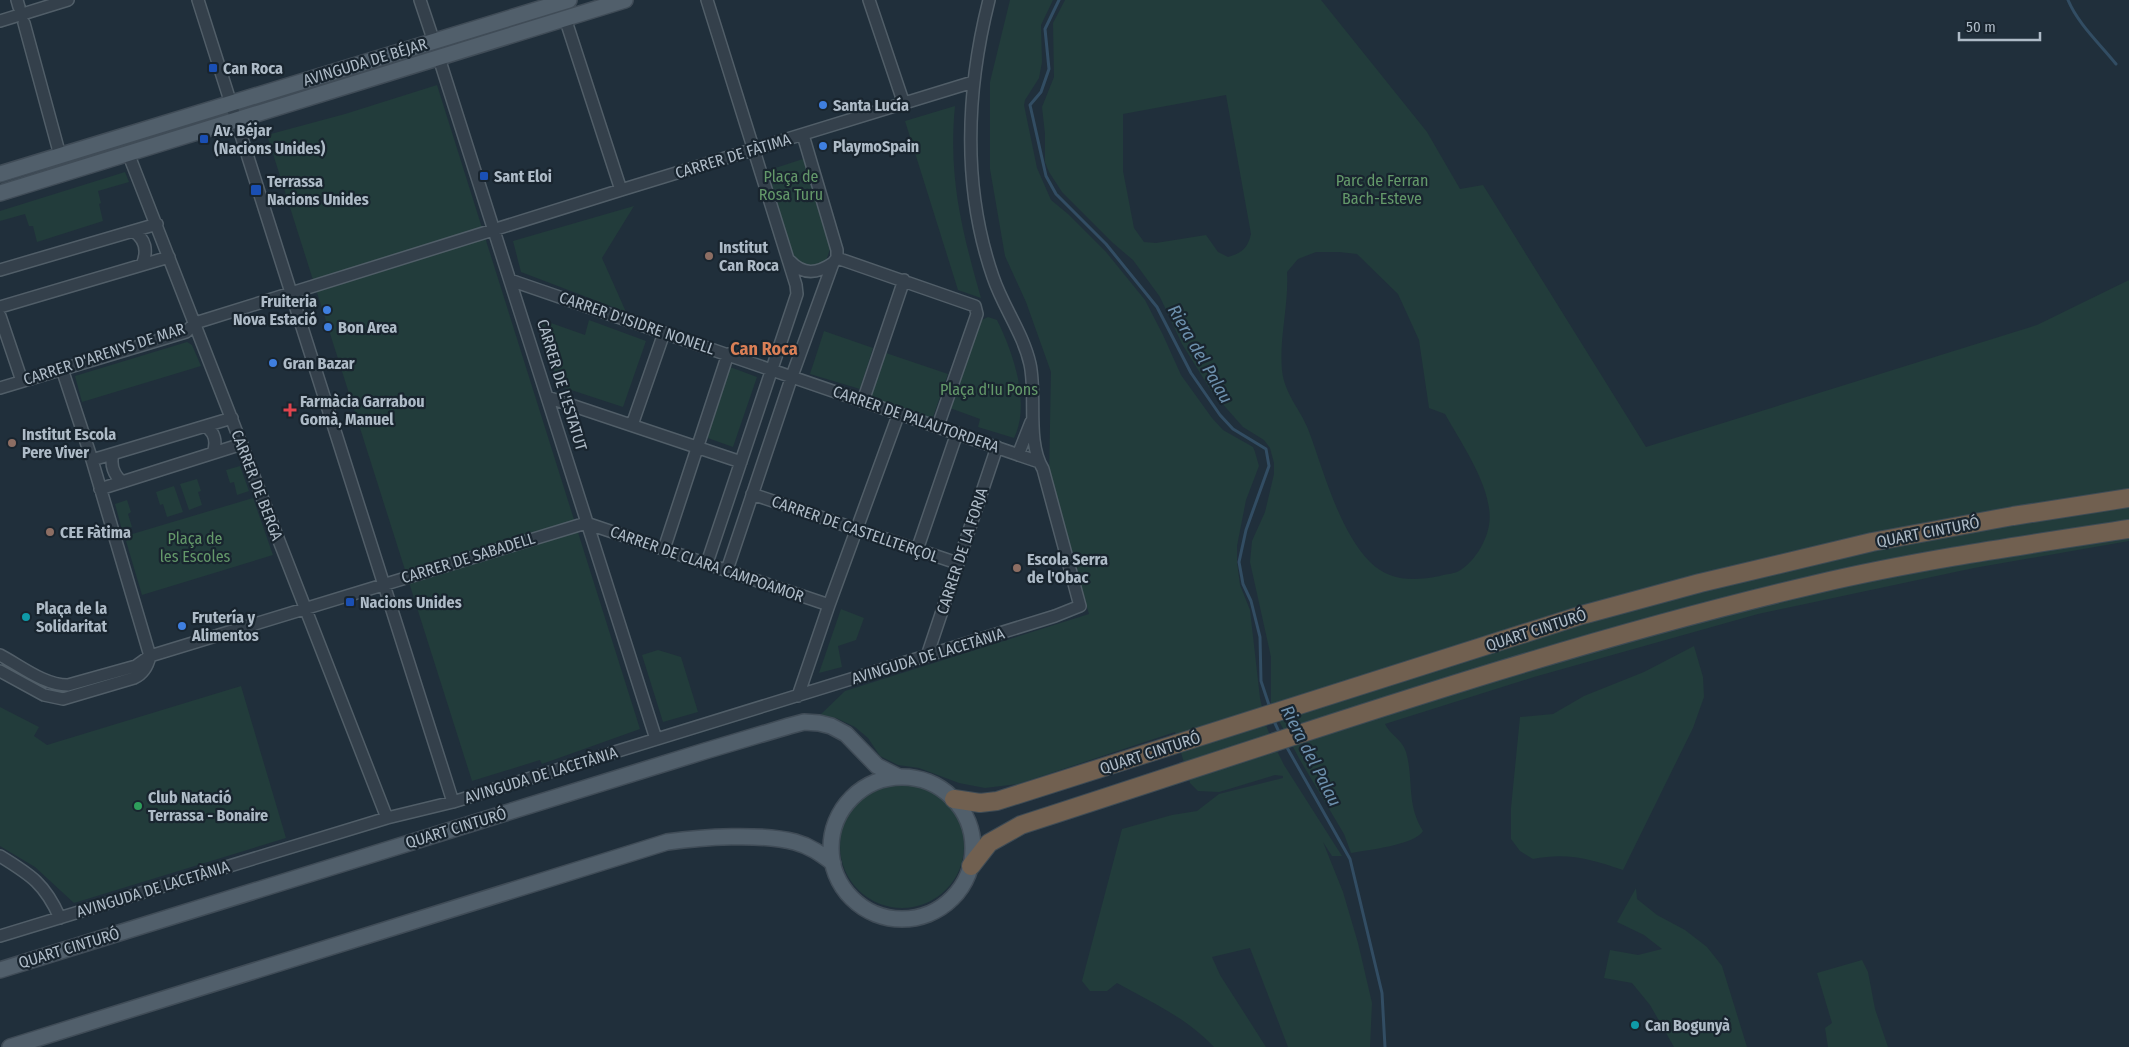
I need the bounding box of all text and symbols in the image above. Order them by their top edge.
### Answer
scale bar [1959,10,2040,42]
text: 50 m [1966,18,1996,36]
street label: AVINGUDA DE BÉJAR [301,34,429,90]
place label: Can Roca [223,59,283,78]
marker: Can Roca [207,62,219,74]
place label: Santa Lucía [833,96,909,115]
marker: Santa Lucía [817,99,829,111]
place label: Av. Béjar (Nacions Unides) [213,121,325,158]
street label: CARRER DE FÀTIMA [673,129,794,183]
marker: Av. Béjar (Nacions Unides) [198,133,210,145]
place label: PlaymoSpain [833,137,919,156]
marker: PlaymoSpain [817,140,829,152]
place label: Sant Eloi [494,167,552,186]
park label: Plaça de Rosa Turu [759,167,823,204]
marker: Sant Eloi [478,170,490,182]
park label: Parc de Ferran Bach-Esteve [1336,171,1428,208]
place label: Terrassa Nacions Unides [267,172,369,209]
marker: Terrassa Nacions Unides [249,183,263,197]
place label: Institut Can Roca [719,238,779,275]
marker: Institut Can Roca [703,250,715,262]
street label: CARRER D'ISIDRE NONELL [557,287,717,359]
place label: Fruiteria Nova Estació [233,292,317,329]
water label: Riera del Palau [1163,301,1237,407]
marker: Fruiteria Nova Estació [321,304,333,316]
street label: CARRER DE L'ESTATUT [533,317,591,454]
place label: Bon Area [338,318,397,337]
street label: CARRER D'ARENYS DE MAR [21,319,187,389]
marker: Bon Area [322,321,334,333]
district label: Can Roca [730,338,798,360]
place label: Gran Bazar [283,354,355,373]
marker: Gran Bazar [267,357,279,369]
park label: Plaça d'Iu Pons [940,380,1038,399]
street label: CARRER DE PALAUTORDERA [830,382,1002,457]
place label: Farmàcia Garrabou Gomà, Manuel [300,392,425,429]
marker: Farmàcia Garrabou Gomà, Manuel [284,404,296,416]
place label: Institut Escola Pere Viver [22,425,116,462]
street label: CARRER DE BERGA [227,427,287,544]
marker: Institut Escola Pere Viver [6,437,18,449]
street label: CARRER DE LA FORJA [933,485,992,617]
street label: CARRER DE CASTELLTERÇOL [769,492,941,567]
street label: QUART CINTURÓ [1875,513,1981,551]
street label: CARRER DE CLARA CAMPOAMOR [608,522,807,606]
place label: CEE Fàtima [60,523,131,542]
marker: CEE Fàtima [44,526,56,538]
park label: Plaça de les Escoles [160,529,231,566]
street label: CARRER DE SABADELL [399,529,537,587]
place label: Escola Serra de l'Obac [1027,550,1108,587]
marker: Escola Serra de l'Obac [1011,562,1023,574]
place label: Nacions Unides [360,593,462,612]
marker: Nacions Unides [344,596,356,608]
place label: Plaça de la Solidaritat [36,599,107,636]
street label: QUART CINTURÓ [1483,605,1589,655]
place label: Frutería y Alimentos [191,608,259,645]
marker: Plaça de la Solidaritat [20,611,32,623]
marker: Frutería y Alimentos [176,620,188,632]
street label: AVINGUDA DE LACETÀNIA [849,624,1007,688]
water label: Riera del Palau [1276,702,1346,810]
street label: QUART CINTURÓ [1097,728,1203,778]
street label: AVINGUDA DE LACETÀNIA [462,743,620,807]
place label: Club Natació Terrassa - Bonaire [148,788,268,825]
marker: Club Natació Terrassa - Bonaire [132,800,144,812]
street label: QUART CINTURÓ [403,804,509,852]
street label: AVINGUDA DE LACETÀNIA [74,857,232,921]
street label: QUART CINTURÓ [16,924,122,972]
place label: Can Bogunyà [1645,1016,1730,1035]
marker: Can Bogunyà [1629,1019,1641,1031]

